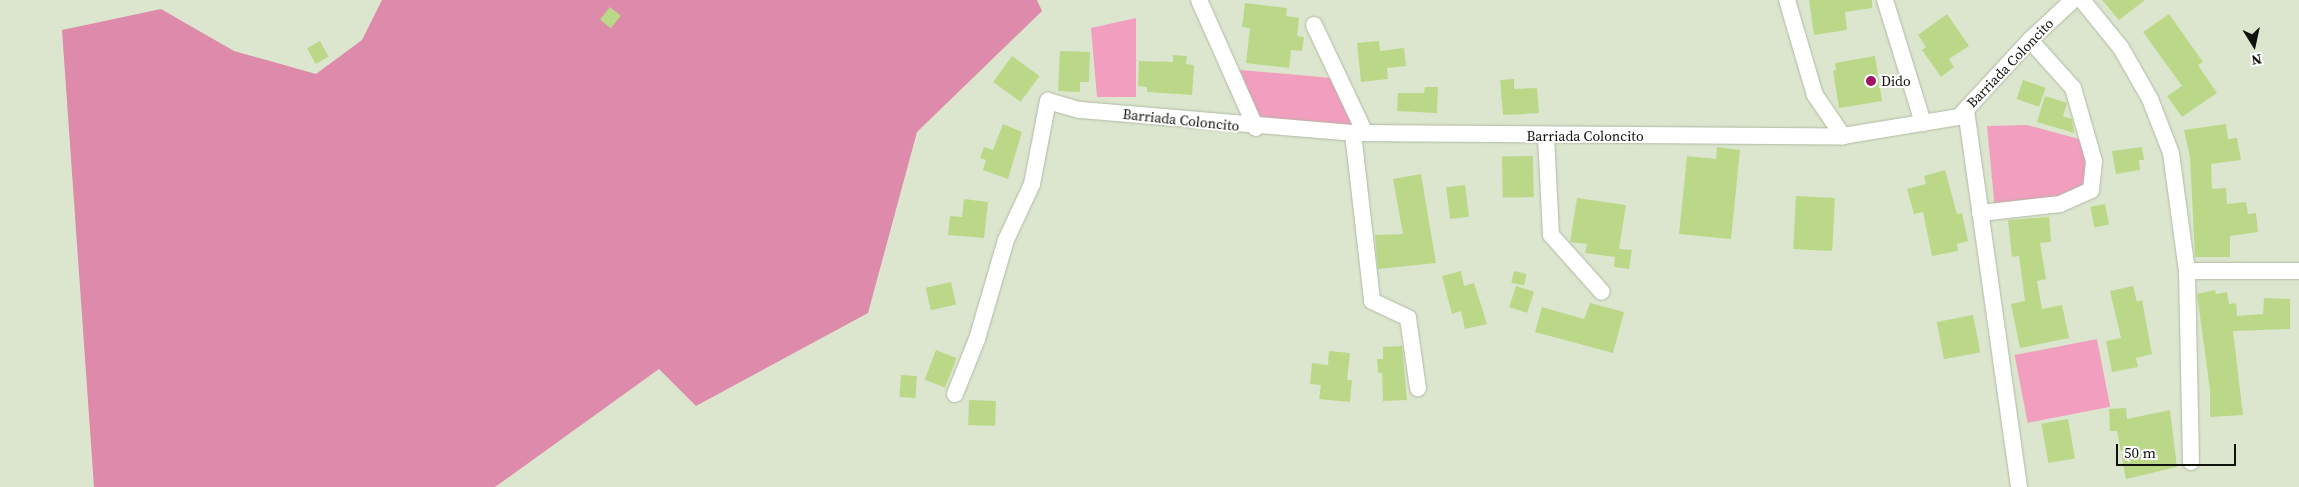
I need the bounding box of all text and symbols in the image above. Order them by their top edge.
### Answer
street label: Barriada Coloncito [1963,15,2057,111]
north arrow [2229,20,2279,70]
text: N [2250,49,2263,71]
place label: Dido [1881,73,1911,89]
marker: Dido [1865,75,1877,87]
street label: Barriada Coloncito [1122,106,1240,134]
street label: Barriada Coloncito [1526,128,1644,144]
scale bar [2119,434,2239,466]
text: 50 m [2124,442,2156,463]

